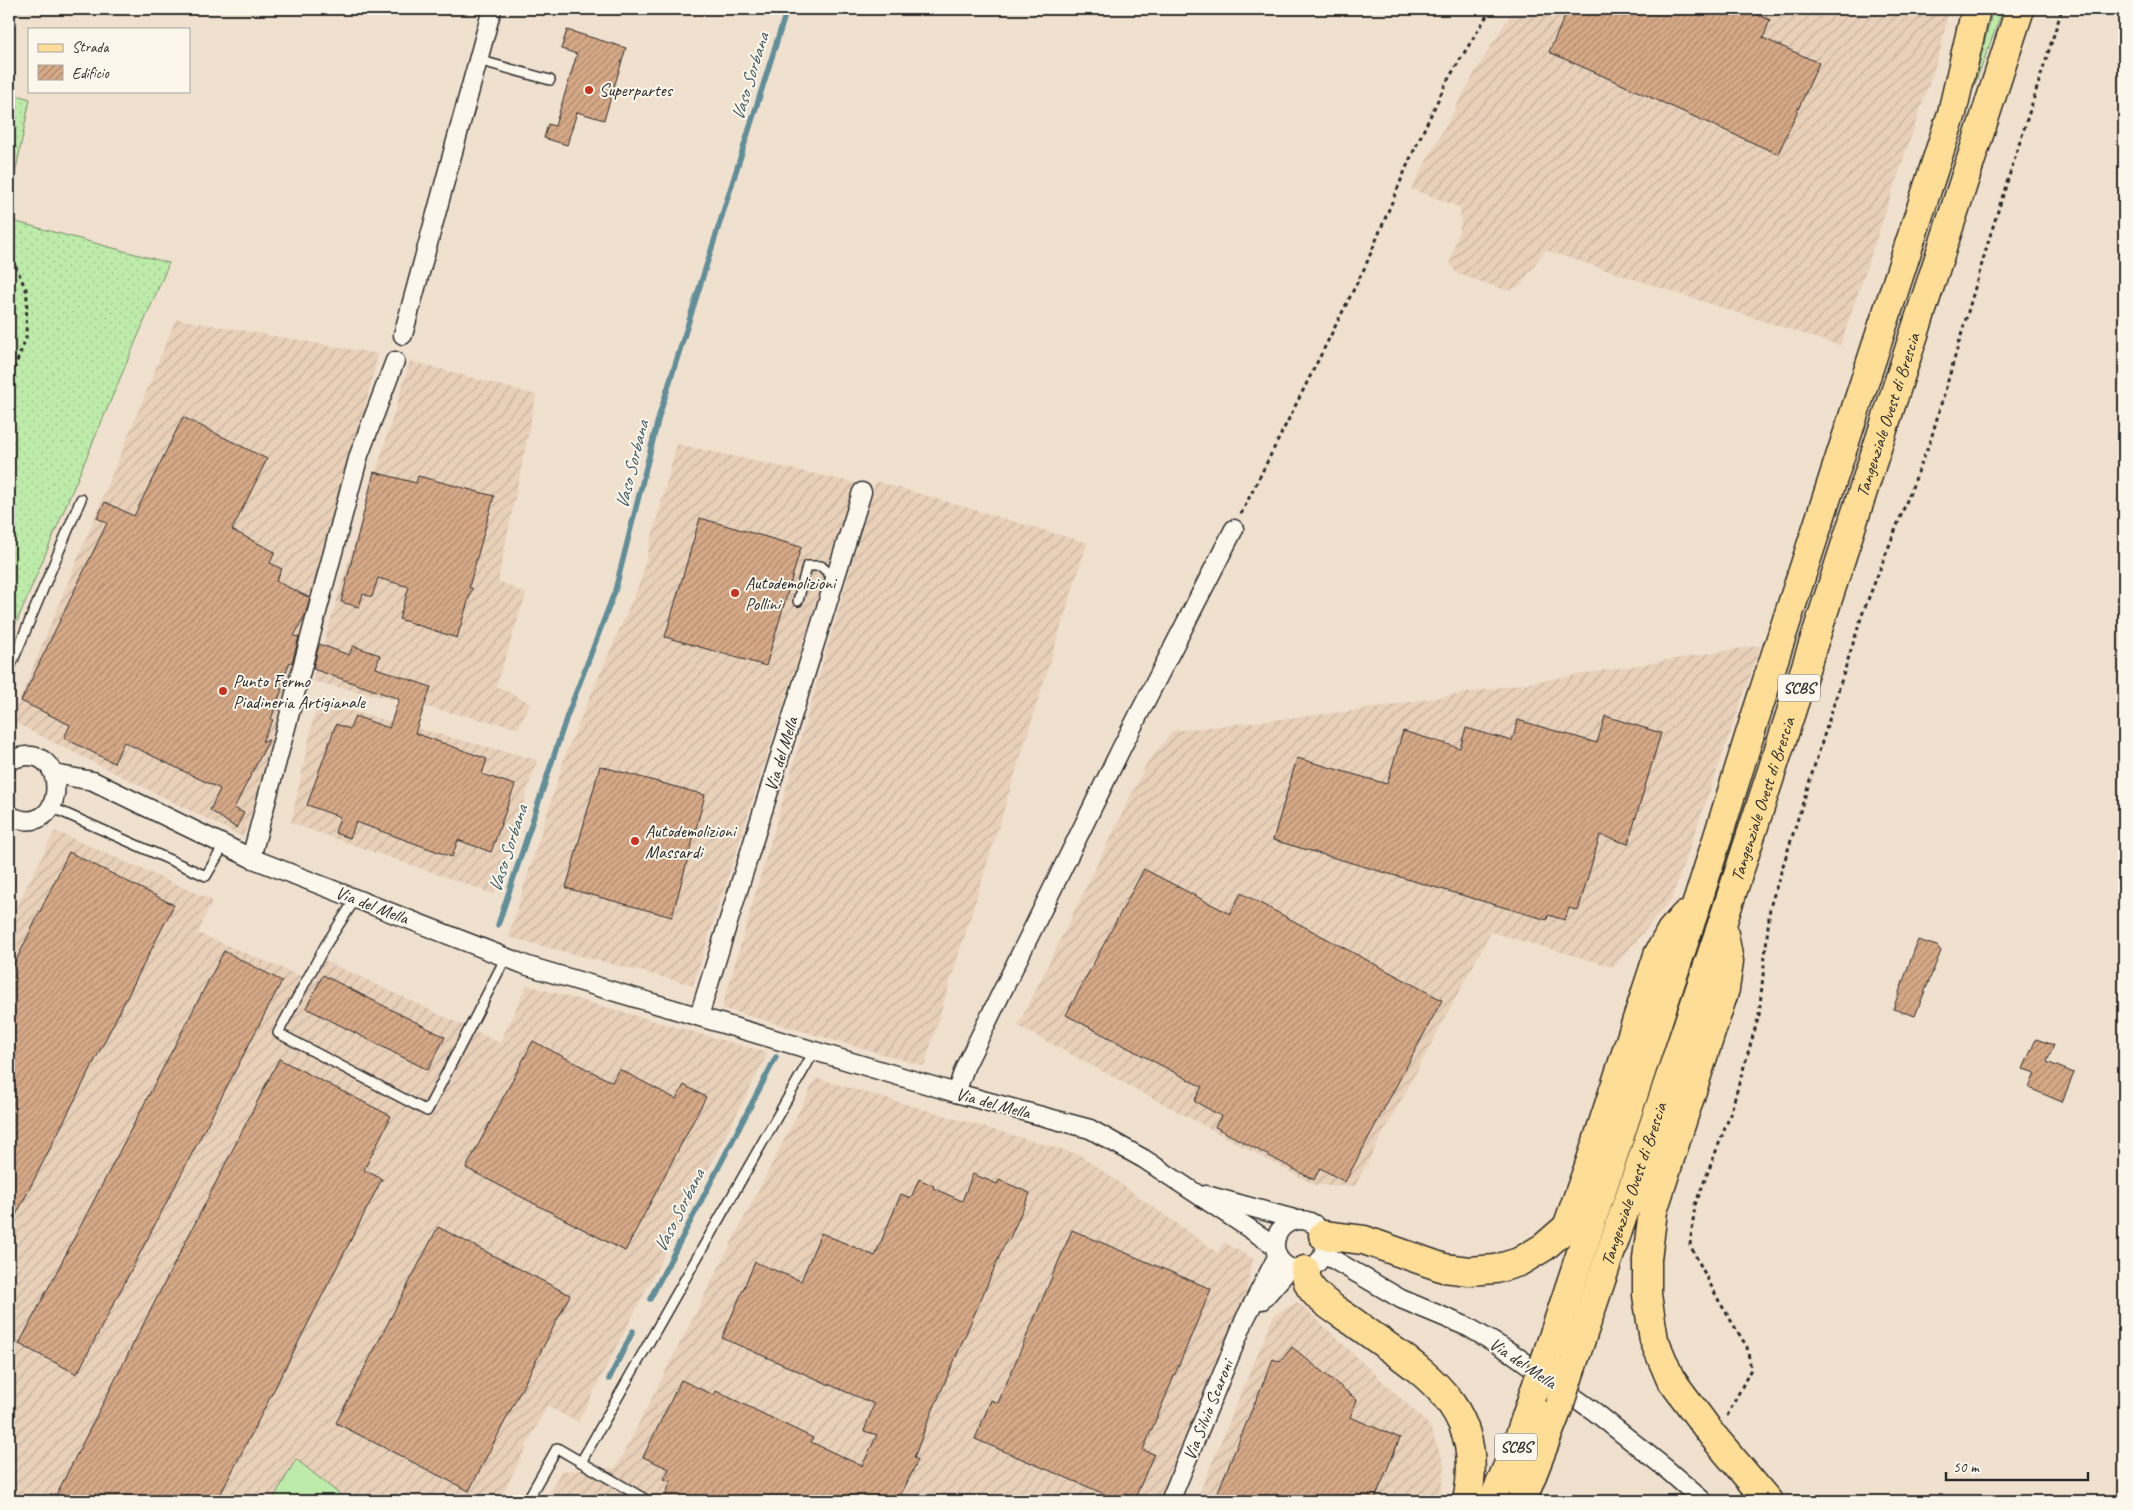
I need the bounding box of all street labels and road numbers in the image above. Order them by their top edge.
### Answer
street label: Tangenziale Ovest di Brescia [1851,329,1925,500]
road number: SCBS [1778,674,1820,701]
street label: Via del Mella [759,713,803,794]
street label: Tangenziale Ovest di Brescia [1726,713,1800,884]
street label: Via del Mella [332,881,413,930]
street label: Via del Mella [953,1083,1034,1124]
street label: Tangenziale Ovest di Brescia [1596,1099,1672,1269]
street label: Via del Mella [1485,1333,1562,1394]
street label: Via Silvio Scaroni [1178,1354,1239,1463]
road number: SCBS [1495,1434,1537,1460]

